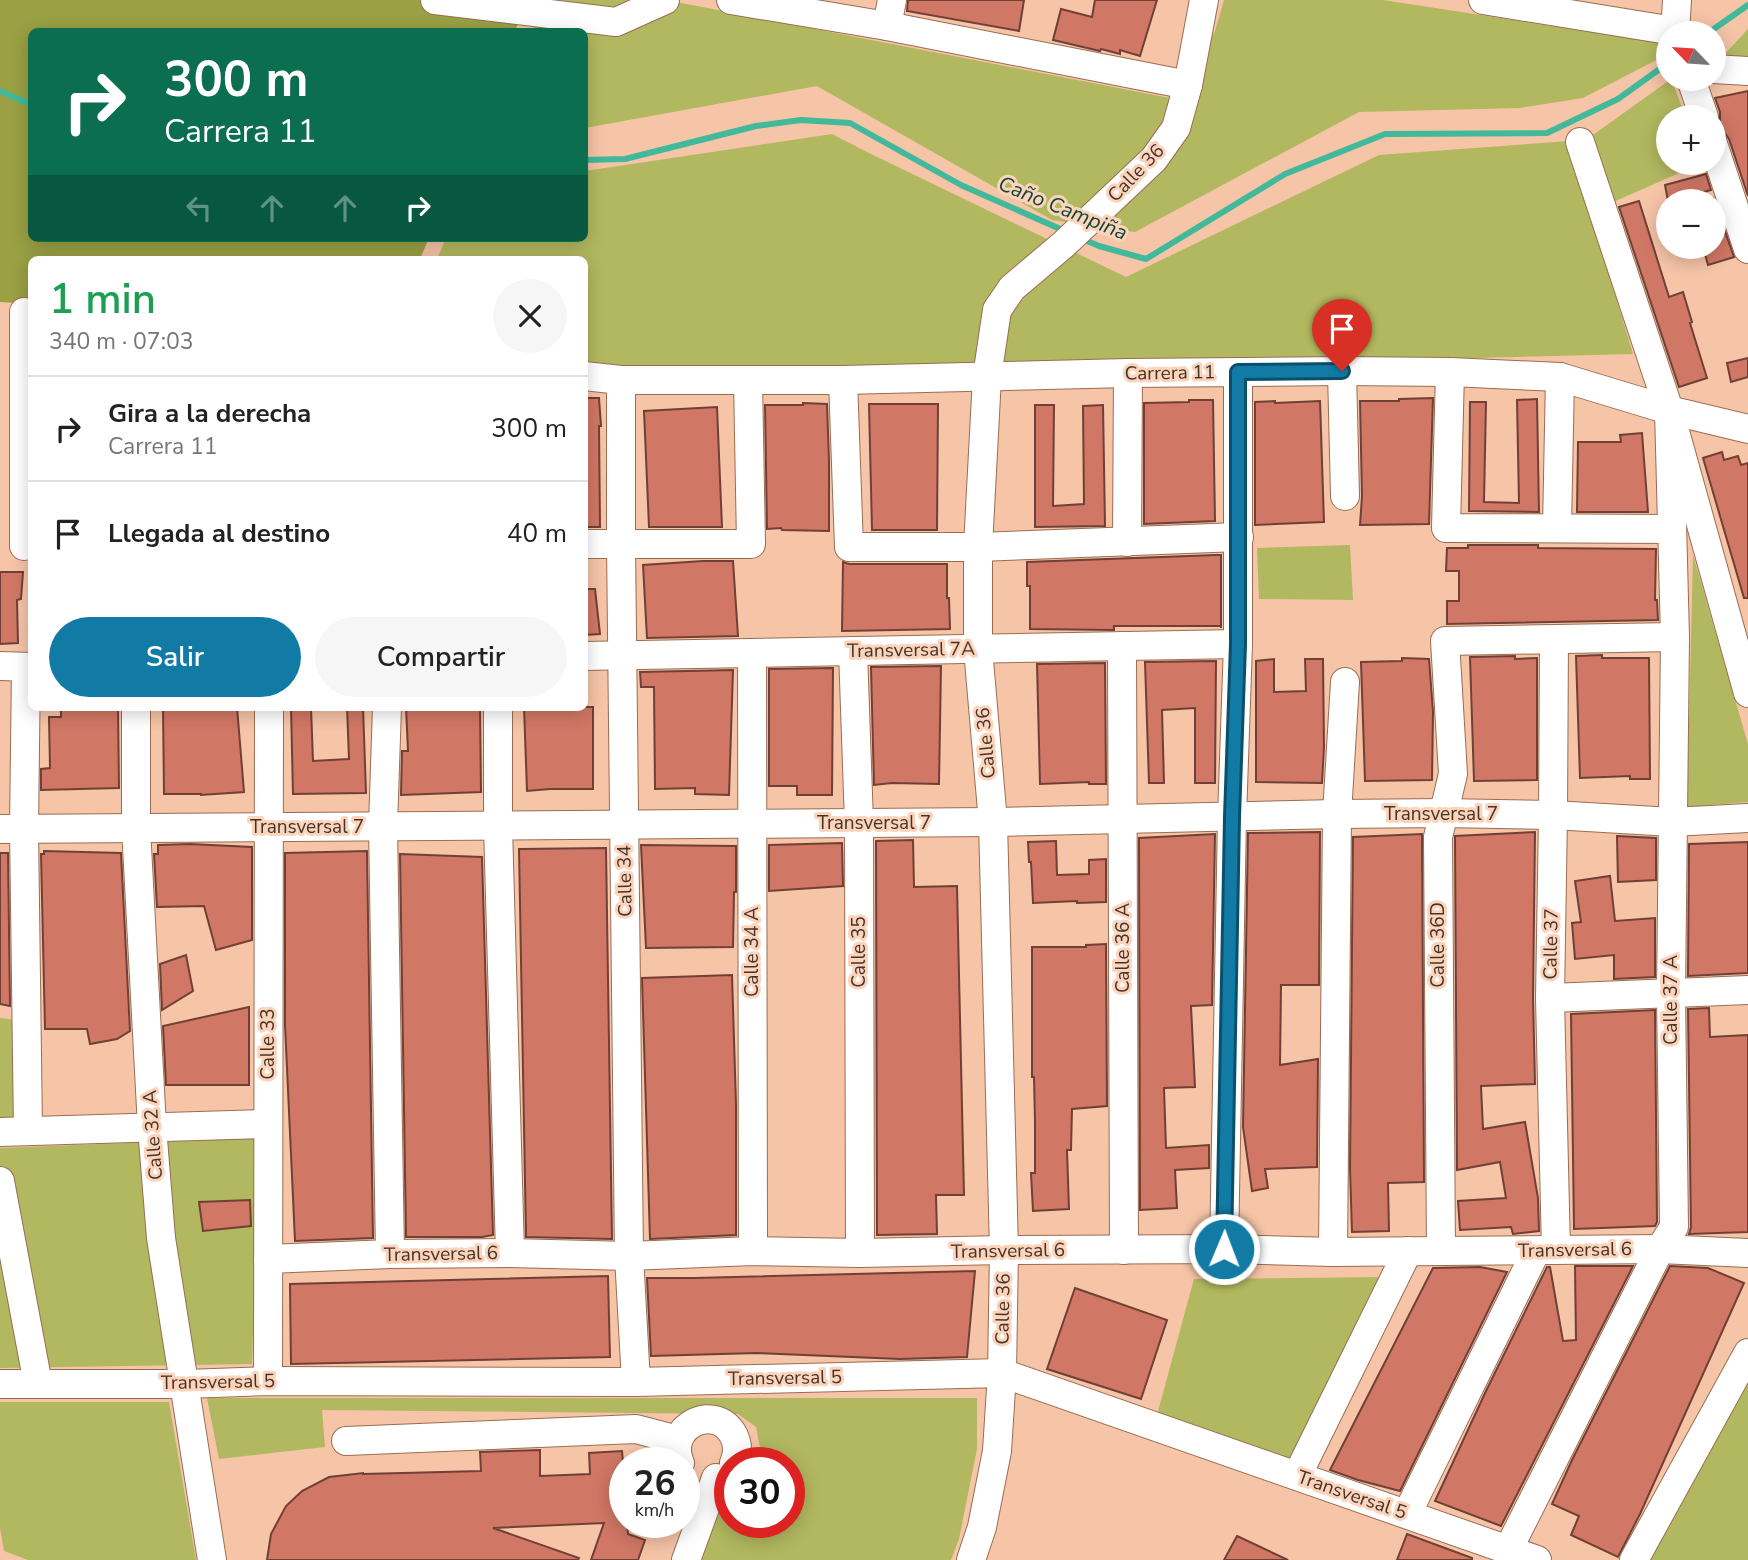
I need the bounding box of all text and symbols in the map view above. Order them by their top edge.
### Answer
north arrow [1656,21,1726,91]
map controls [1656,21,1726,259]
text: 300 m [164,46,308,113]
icon: right [49,56,140,147]
button: + [1656,105,1726,175]
text: Carrera 11 [164,110,317,153]
street label: Calle 36 [1102,138,1170,208]
water label: Caño Campiña [994,169,1132,247]
icon: left [180,189,218,227]
icon: ahead [253,189,291,227]
icon: ahead [326,189,364,227]
icon: right [399,189,437,227]
button: − [1656,189,1726,259]
text: 1 min [49,271,156,328]
button: close [493,279,567,353]
pin [1312,299,1372,371]
icon: arrive [1323,310,1361,348]
text: 340 m · 07:03 [49,326,194,357]
street label: Carrera 11 [1124,359,1216,387]
text: Gira a la derecha [108,396,311,431]
icon: right [49,410,87,448]
text: 300 m [491,411,567,446]
text: Carrera 11 [108,431,218,462]
icon: arrive [49,515,87,553]
text: Llegada al destino [108,516,330,551]
text: 40 m [507,516,567,551]
button: Salir [49,617,301,697]
button: Compartir [315,617,567,697]
street label: Transversal 7A [847,636,975,664]
street label: Calle 36 [970,706,1002,780]
street label: Transversal 7 [1384,801,1498,827]
street label: Transversal 7 [817,810,931,836]
street label: Transversal 7 [250,814,364,840]
street label: Calle 34 [611,845,639,917]
street label: Calle 36D [1425,902,1451,988]
street label: Calle 36 A [1110,903,1136,993]
street label: Calle 34 A [739,907,765,997]
street label: Calle 37 [1537,908,1565,980]
street label: Calle 35 [846,916,872,988]
street label: Calle 37 A [1658,955,1684,1045]
street label: Calle 33 [255,1008,281,1080]
street label: Calle 32 A [137,1089,169,1181]
position arrow [1187,1212,1261,1286]
street label: Transversal 6 [1518,1236,1632,1264]
street label: Transversal 6 [951,1237,1065,1265]
street label: Transversal 6 [384,1240,498,1268]
street label: Calle 36 [989,1273,1017,1345]
street label: Transversal 5 [728,1364,842,1392]
street label: Transversal 5 [161,1368,275,1396]
speed limit sign: 30 [714,1447,805,1538]
text: 26 [633,1460,676,1507]
street label: Transversal 5 [1294,1464,1410,1526]
text: km/h [635,1498,674,1522]

